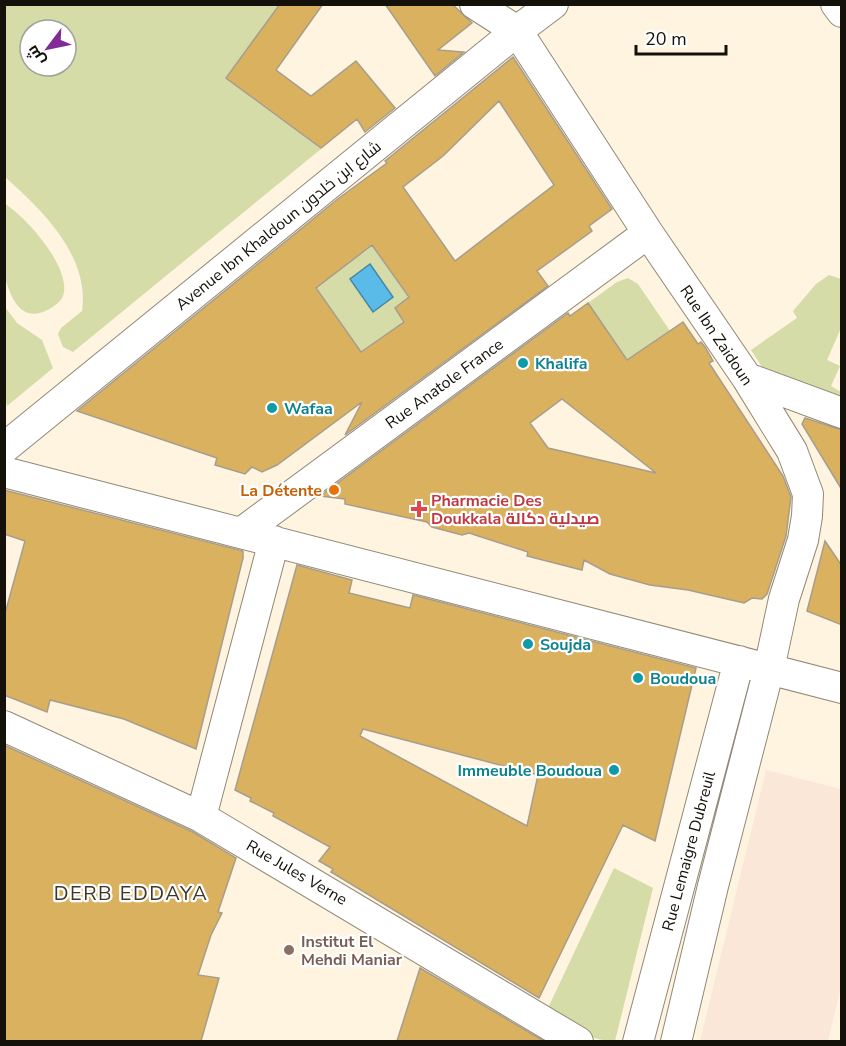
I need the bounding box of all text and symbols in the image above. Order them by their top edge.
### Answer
north arrow [18,18,78,78]
scale bar [636,18,726,56]
text: 20 m [645,27,687,51]
text: ش [21,41,51,70]
street label: Avenue Ibn Khaldoun شارع ابن خلدون [171,136,386,316]
street label: Rue Ibn Zaidoun [674,281,758,390]
street label: Rue Anatole France [381,334,508,434]
place label: Khalifa [535,353,587,375]
marker: Khalifa [516,356,530,370]
place label: Wafaa [284,398,333,420]
marker: Wafaa [265,401,279,415]
place label: La Détente [240,480,322,502]
marker: La Détente [327,483,341,497]
place label: Pharmacie Des Doukkala صيدلية دكالة [431,490,600,530]
marker: Pharmacie Des Doukkala صيدلية دكالة [412,502,426,516]
place label: Soujda [540,634,591,656]
marker: Soujda [521,637,535,651]
place label: Boudoua [650,668,716,690]
marker: Boudoua [631,671,645,685]
place label: Immeuble Boudoua [458,760,602,782]
marker: Immeuble Boudoua [607,763,621,777]
street label: Rue Lemaigre Dubreuil [657,769,721,934]
street label: Rue Jules Verne [242,835,351,911]
district label: DERB EDDAYA [54,880,208,907]
place label: Institut El Mehdi Maniar [301,931,403,971]
marker: Institut El Mehdi Maniar [282,943,296,957]

